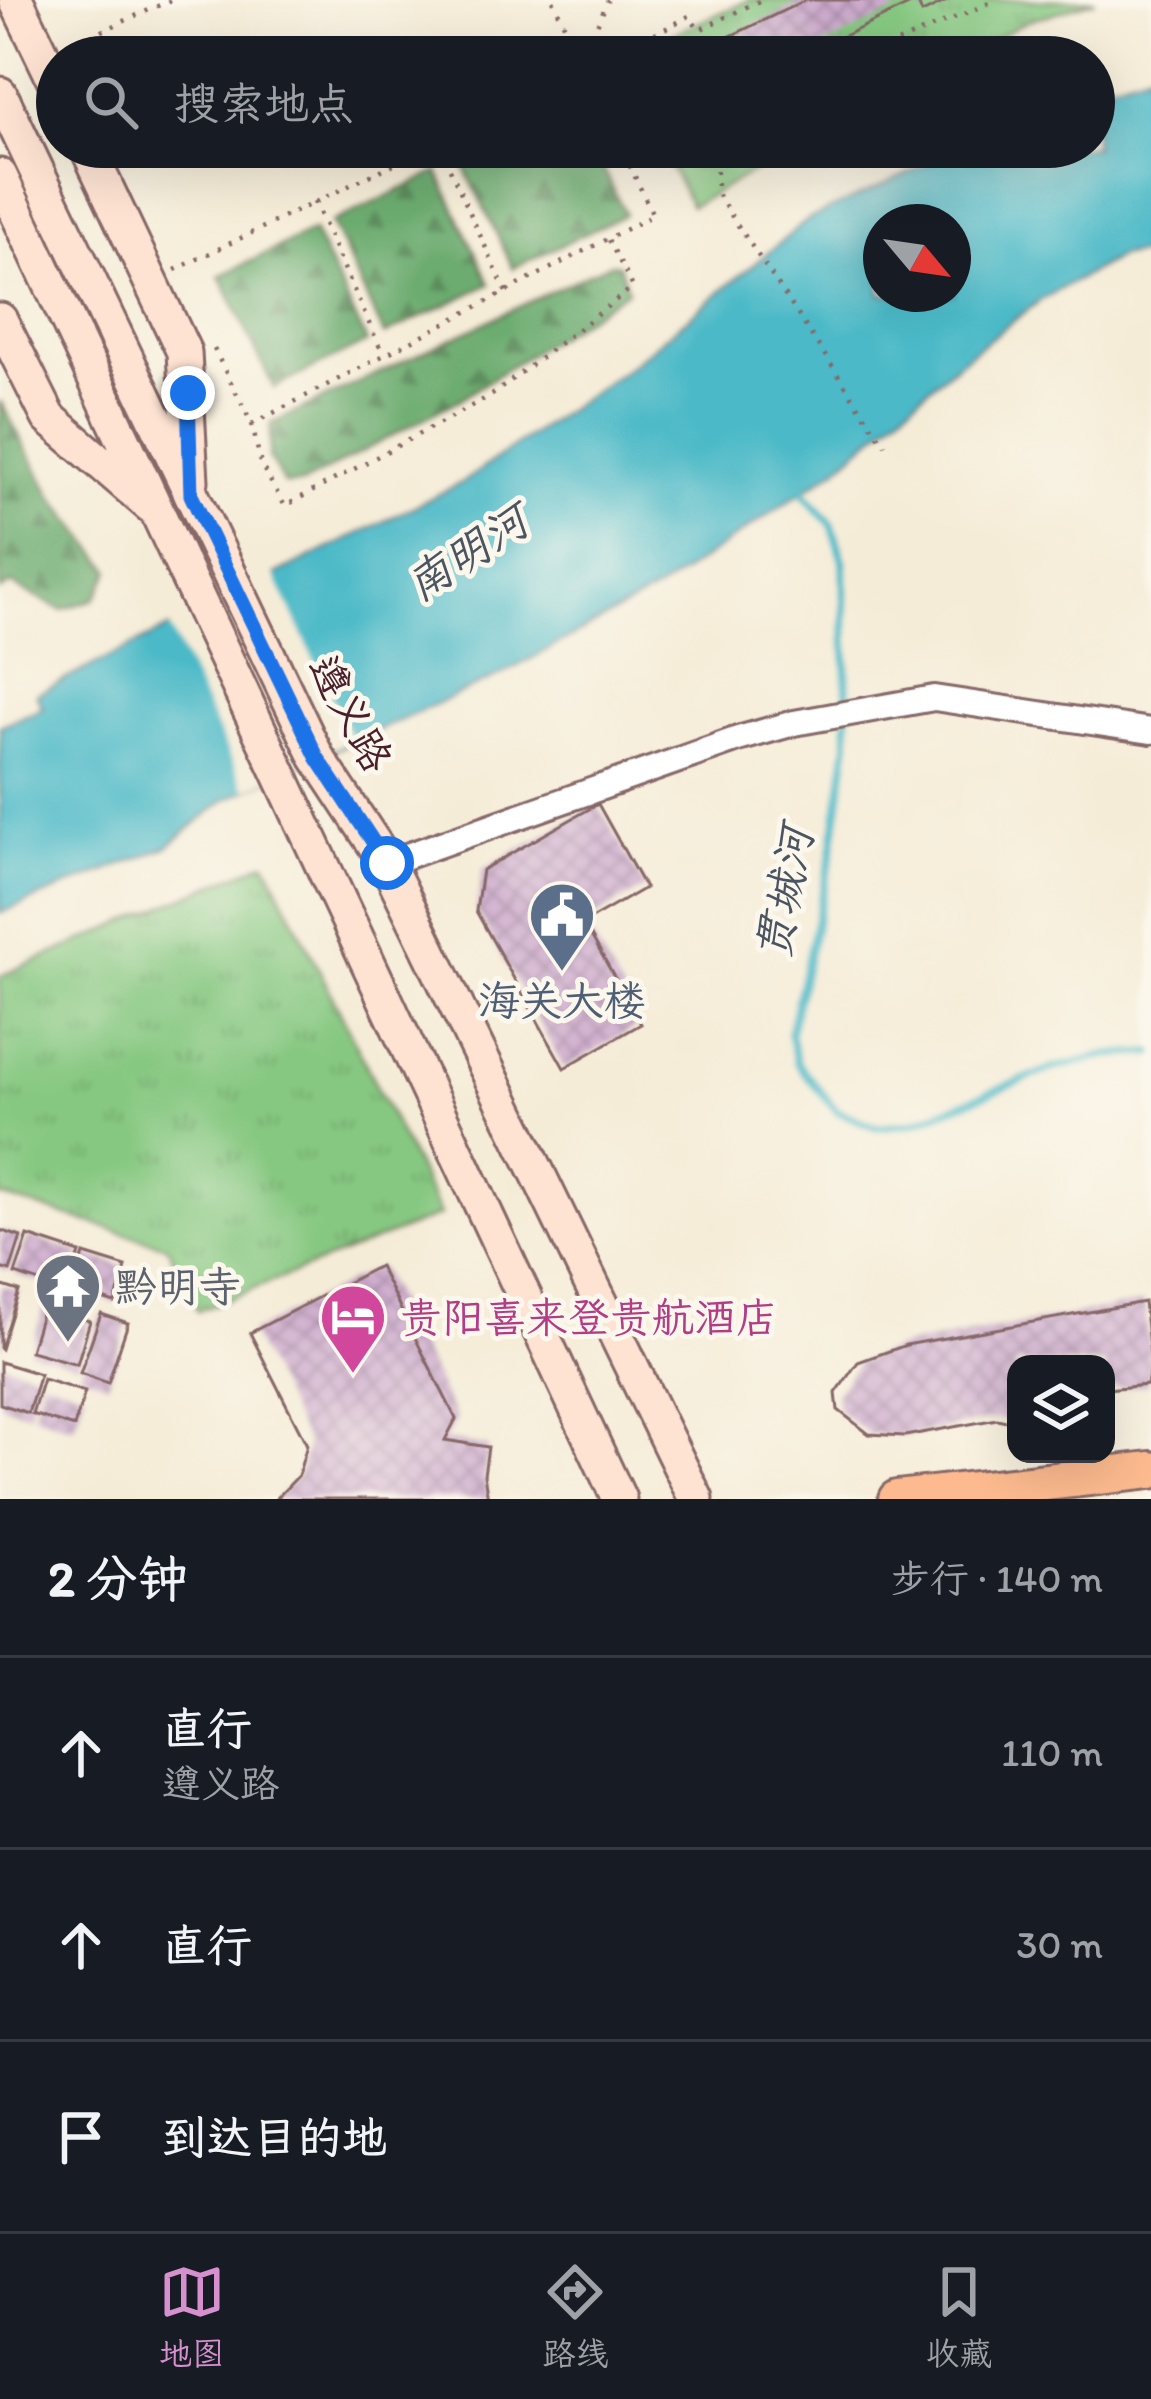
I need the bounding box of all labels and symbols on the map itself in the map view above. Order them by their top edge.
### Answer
north arrow [863,204,971,312]
route end [161,366,215,420]
water label: 南明河 [396,489,544,611]
street label: 遵义路 [298,646,403,781]
water label: 贯城河 [745,815,825,964]
route start [360,836,414,890]
public building icon: 海关大楼 [527,880,597,974]
place label: 海关大楼 [478,975,646,1026]
temple icon: 黔明寺 [33,1251,103,1345]
place label: 黔明寺 [115,1261,241,1312]
hotel icon: 贵阳喜来登贵航酒店 [318,1282,388,1376]
place label: 贵阳喜来登贵航酒店 [400,1292,778,1343]

